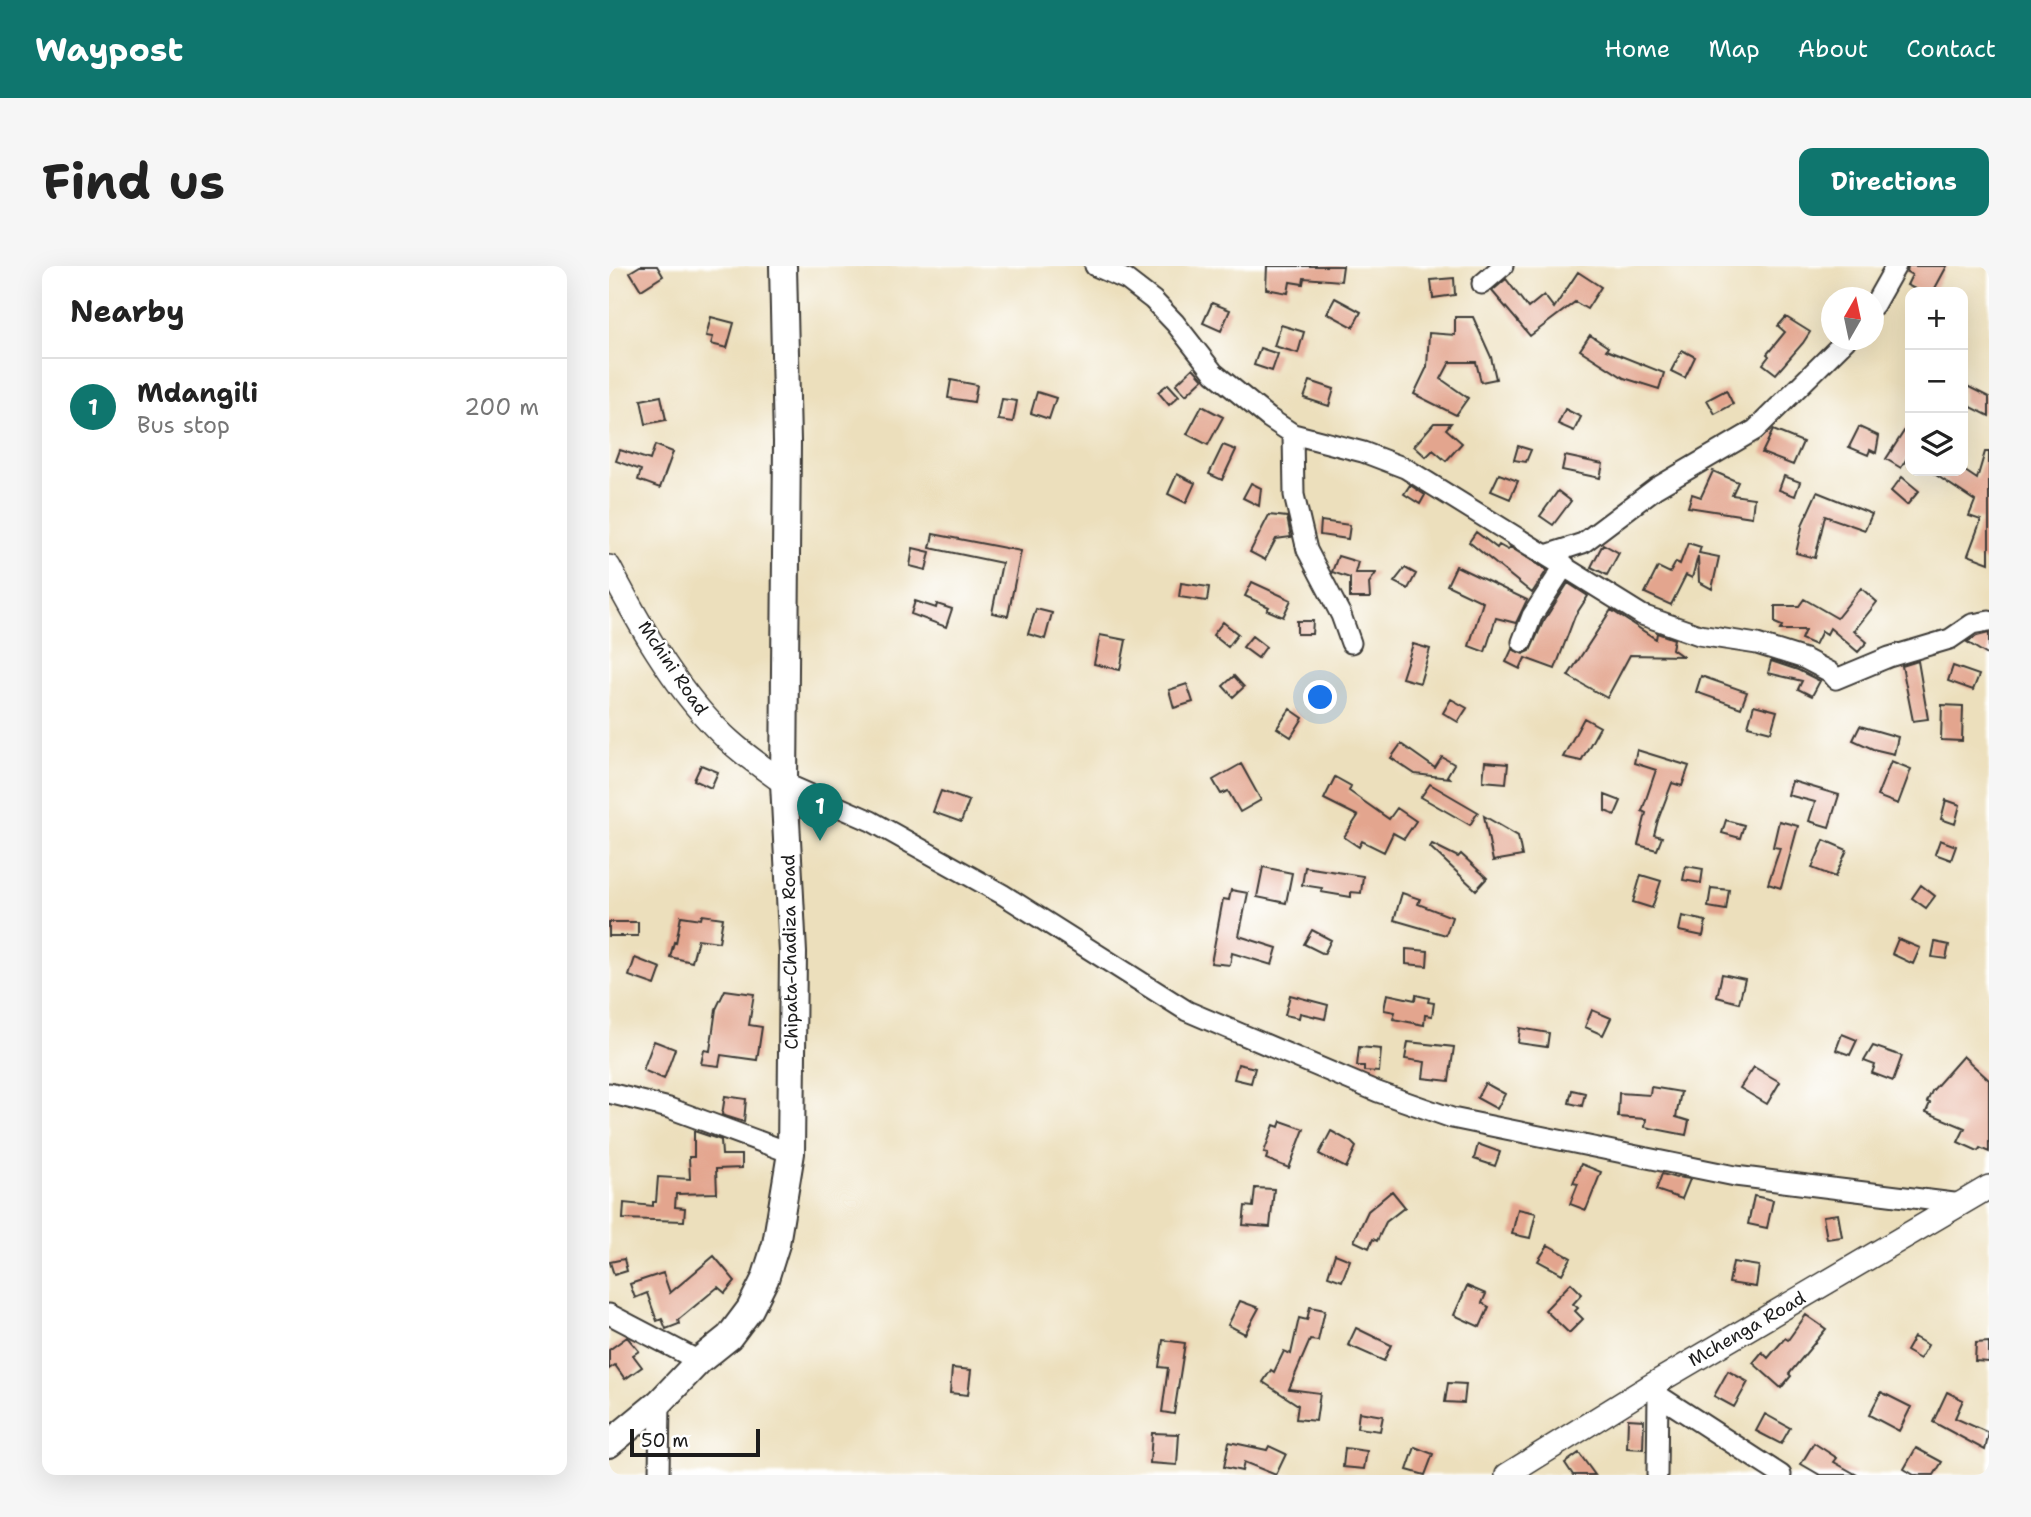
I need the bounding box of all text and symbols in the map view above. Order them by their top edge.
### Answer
text: Waypost [35,27,183,72]
text: Home [1604,33,1670,65]
text: Map [1708,33,1760,65]
text: About [1798,33,1868,65]
text: Contact [1906,33,1996,65]
button: Directions [1799,148,1989,216]
text: Find us [42,149,225,215]
north arrow [1821,287,1884,350]
map controls [1905,287,1968,476]
button: + [1905,287,1968,350]
text: Nearby [70,291,185,332]
button: − [1905,350,1968,413]
text: Mdangili [137,375,258,410]
text: 1 [88,392,98,422]
text: 200 m [464,392,539,422]
text: Bus stop [137,410,230,440]
button: layers [1905,413,1968,476]
street label: Mchini Road [633,616,713,720]
your location [1303,680,1337,714]
pin: 1 [797,783,843,841]
street label: Chipata-Chadiza Road [776,854,804,1050]
street label: Mchenga Road [1684,1286,1810,1372]
scale bar [630,1426,759,1458]
text: 50 m [641,1428,689,1453]

